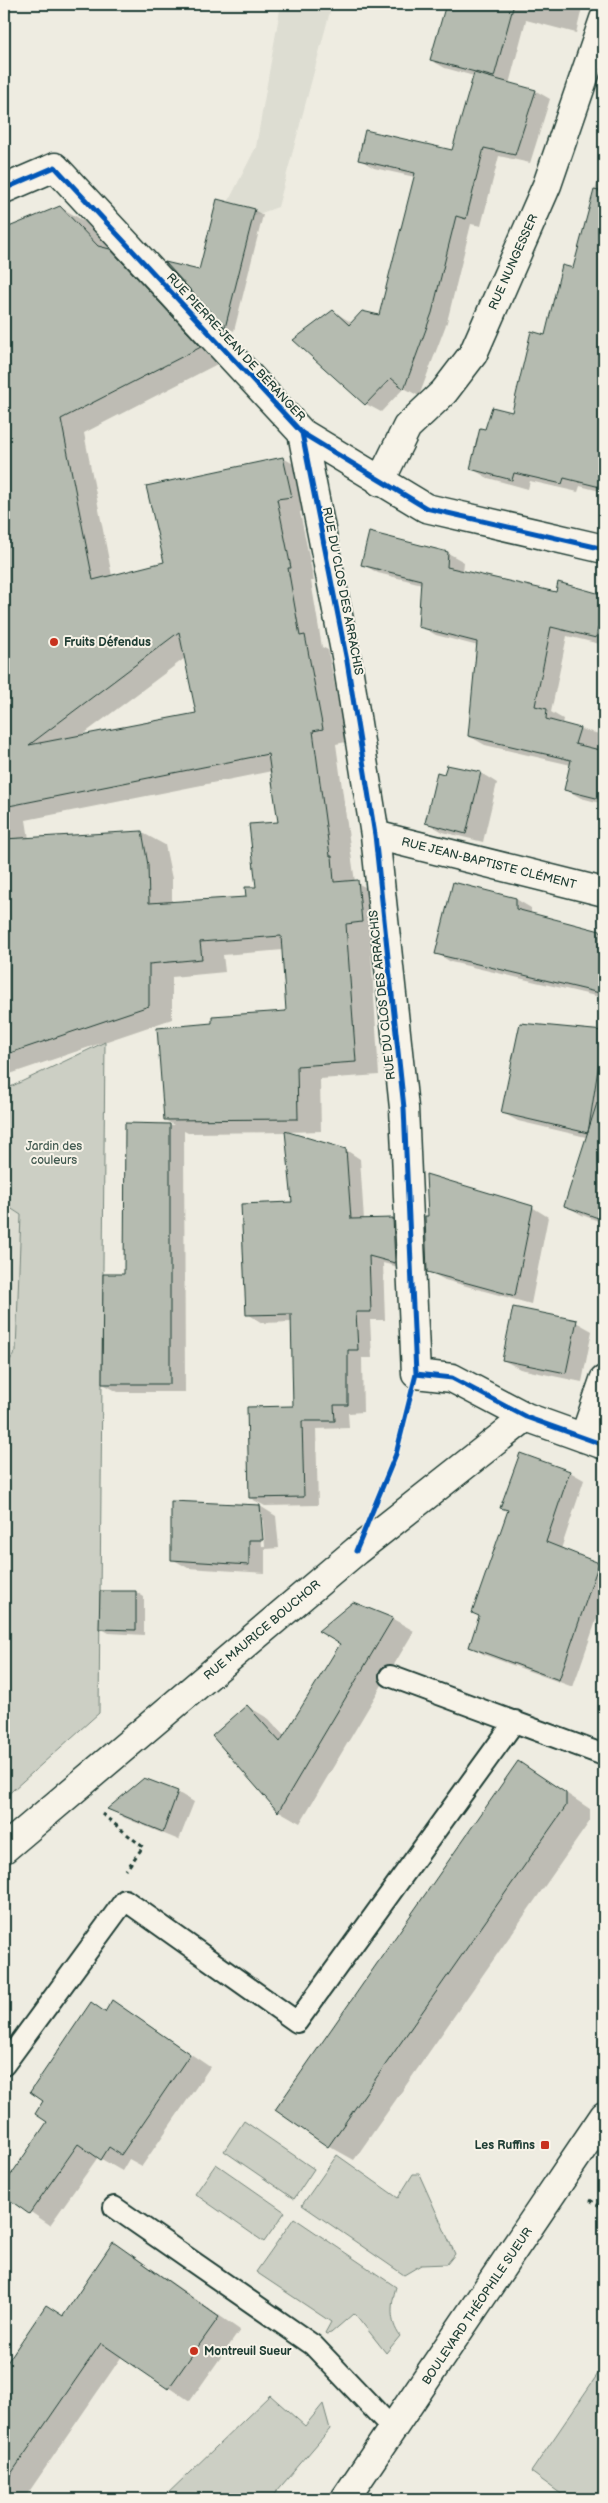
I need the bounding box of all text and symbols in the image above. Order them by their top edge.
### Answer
street label: RUE NUNGESSER [486,212,541,312]
street label: RUE PIERRE-JEAN DE BÉRANGER [163,269,309,425]
street label: RUE DU CLOS DES ARRACHIS [319,506,366,676]
place label: Fruits Défendus [64,635,151,650]
marker: Fruits Défendus [48,636,60,648]
street label: RUE JEAN-BAPTISTE CLÉMENT [400,833,579,893]
street label: RUE DU CLOS DES ARRACHIS [366,909,399,1081]
park label: Jardin des couleurs [26,1139,82,1168]
street label: RUE MAURICE BOUCHOR [201,1577,324,1684]
place label: Les Ruffins [475,2138,535,2153]
marker: Les Ruffins [539,2139,551,2151]
street label: BOULEVARD THÉOPHILE SUEUR [418,2224,536,2388]
place label: Montreuil Sueur [204,2344,292,2359]
marker: Montreuil Sueur [188,2345,200,2357]

